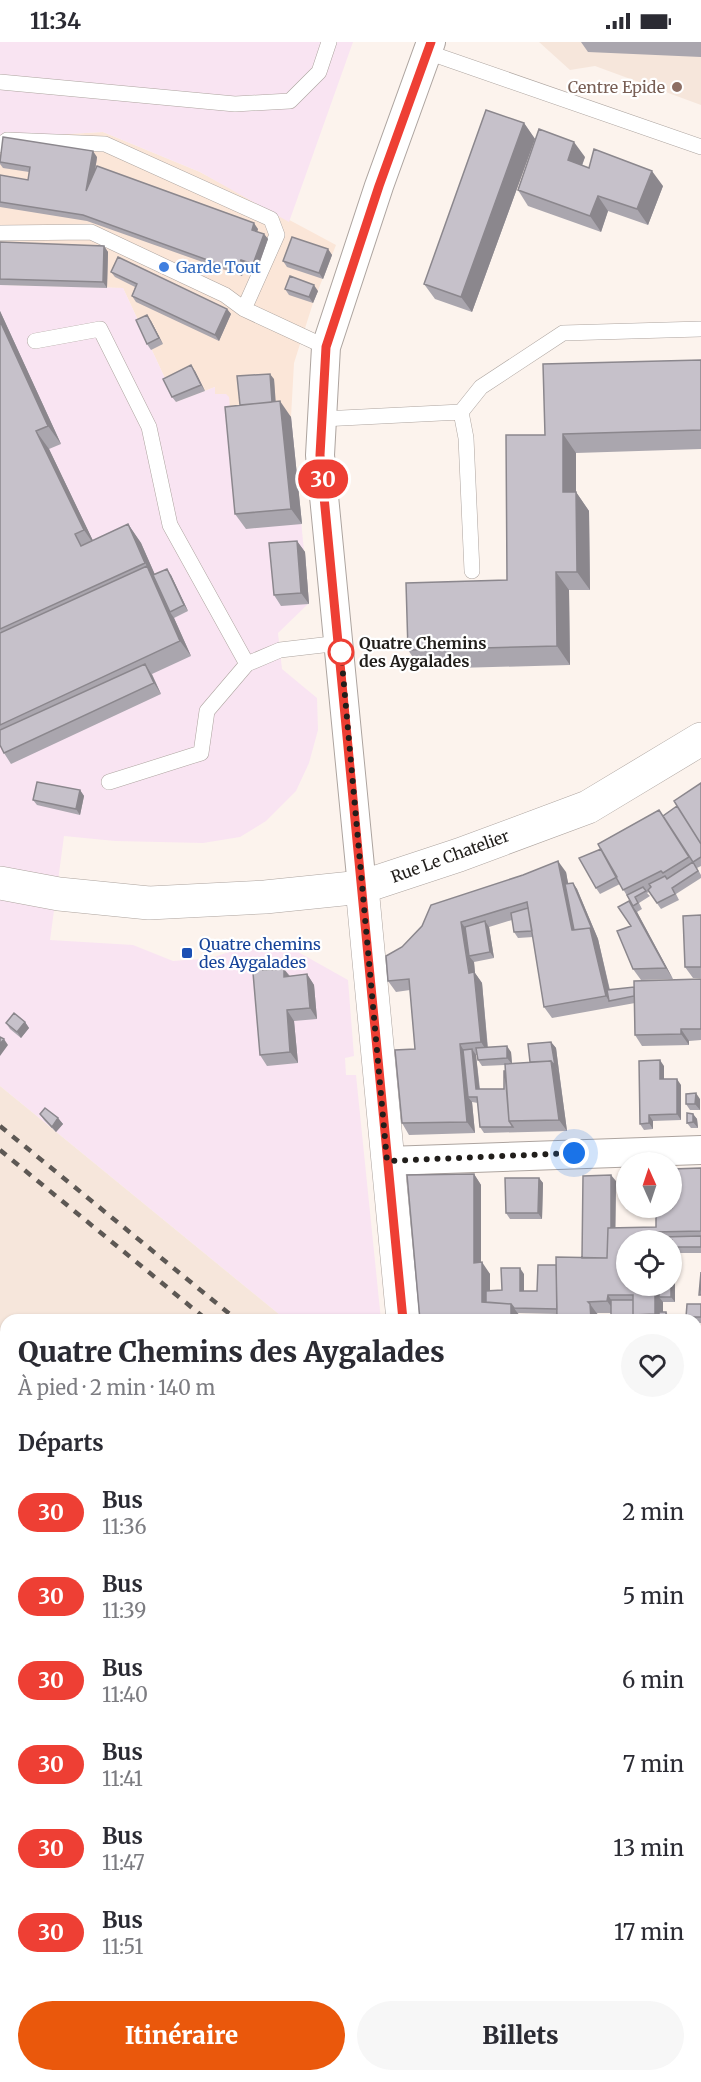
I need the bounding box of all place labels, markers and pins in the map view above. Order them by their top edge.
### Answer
place label: Centre Epide [568,77,665,97]
marker: Centre Epide [670,80,684,94]
place label: Garde Tout [176,257,262,277]
marker: Garde Tout [157,260,171,274]
place label: Quatre Chemins des Aygalades [359,633,487,671]
marker: Quatre Chemins des Aygalades [328,639,354,665]
place label: Quatre chemins des Aygalades [199,934,321,972]
marker: Quatre chemins des Aygalades [180,946,194,960]

